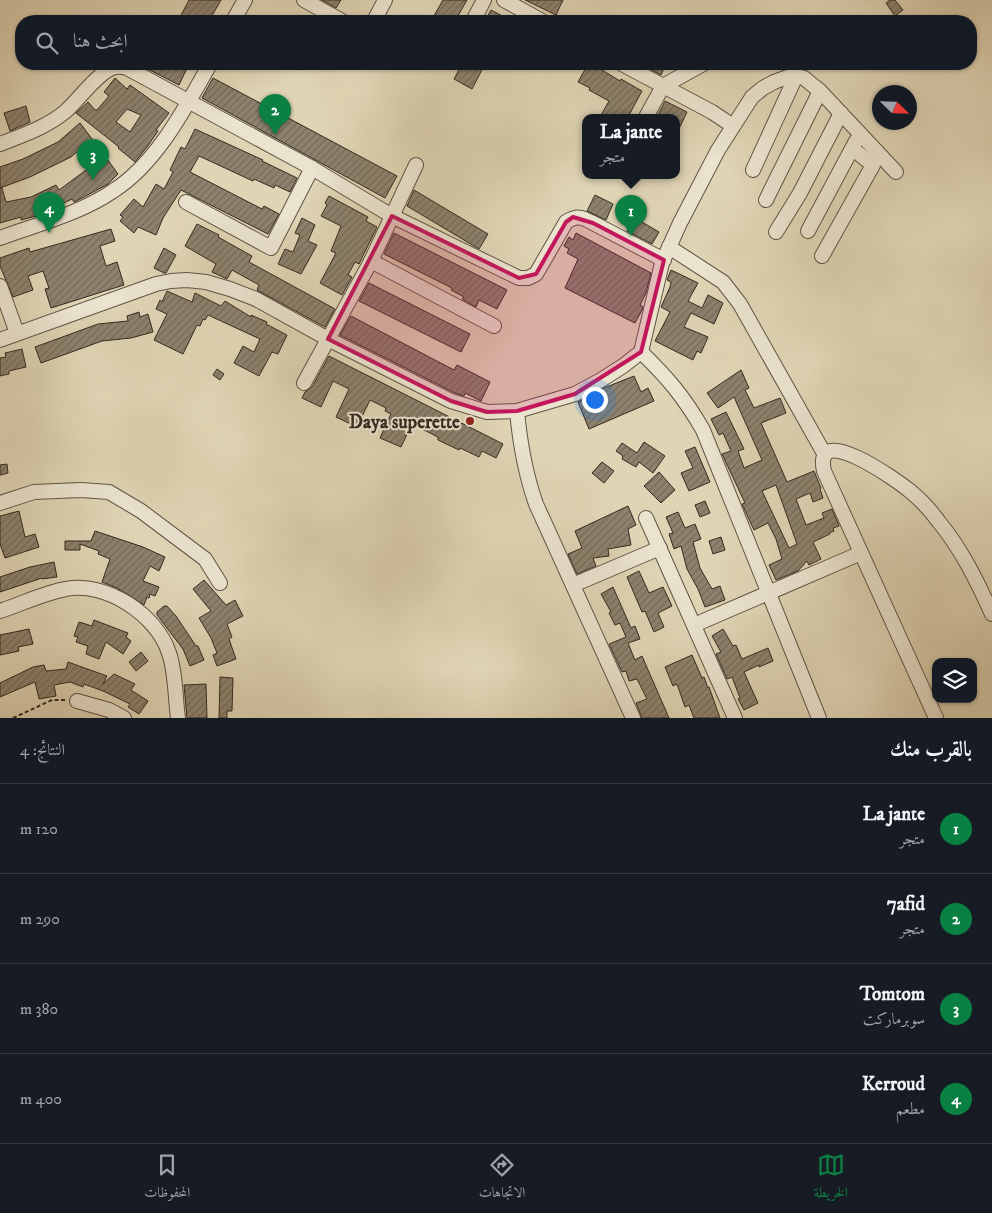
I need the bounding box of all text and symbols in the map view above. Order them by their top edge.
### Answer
search box [15,15,977,70]
icon: search [33,29,61,57]
text: ابحث هنا [73,30,128,53]
north arrow [872,85,917,130]
pin: 2 [259,94,291,135]
popup [582,114,680,179]
text: La jante [600,121,662,144]
pin: 3 [77,139,109,180]
text: متجر [600,147,625,167]
pin: 4 [33,192,65,233]
pin: 1 [615,195,647,236]
your location [582,387,608,413]
place label: Daya superette [349,411,460,434]
marker: Daya superette [464,415,476,427]
map controls [932,658,977,703]
button: layers [932,658,977,703]
text: بالقرب منك [890,737,972,763]
text: النتائج: 4 [20,740,65,760]
text: La jante [863,803,925,826]
text: 120 m [20,819,58,839]
text: 1 [953,819,959,839]
text: متجر [900,829,925,849]
text: 7afid [887,893,925,916]
text: 290 m [20,909,60,929]
text: 2 [952,909,960,929]
text: متجر [900,919,925,939]
text: Tomtom [860,983,925,1006]
text: 380 m [20,999,58,1019]
text: 3 [953,999,959,1019]
text: سوبرماركت [863,1009,925,1029]
text: Kerroud [862,1073,925,1096]
text: 400 m [20,1089,62,1109]
text: 4 [951,1089,961,1109]
text: مطعم [896,1099,925,1119]
tab: المحفوظات [144,1151,190,1206]
tab: الاتجاهات [479,1151,525,1206]
tab: الخريطة [814,1151,848,1206]

